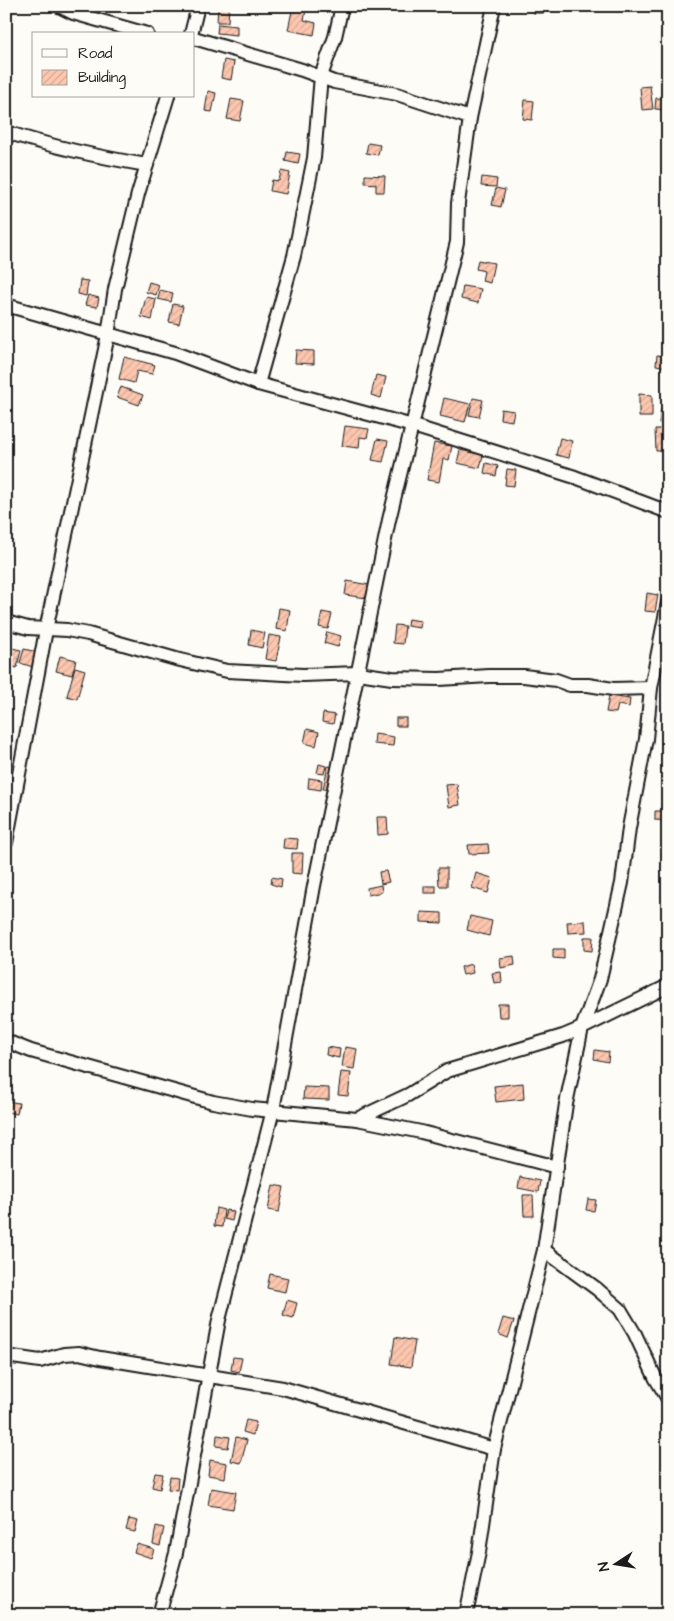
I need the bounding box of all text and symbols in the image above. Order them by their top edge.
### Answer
legend [32,32,195,98]
text: Road [78,43,113,64]
text: Building [78,67,126,89]
north arrow [592,1538,642,1588]
text: N [594,1560,615,1573]

